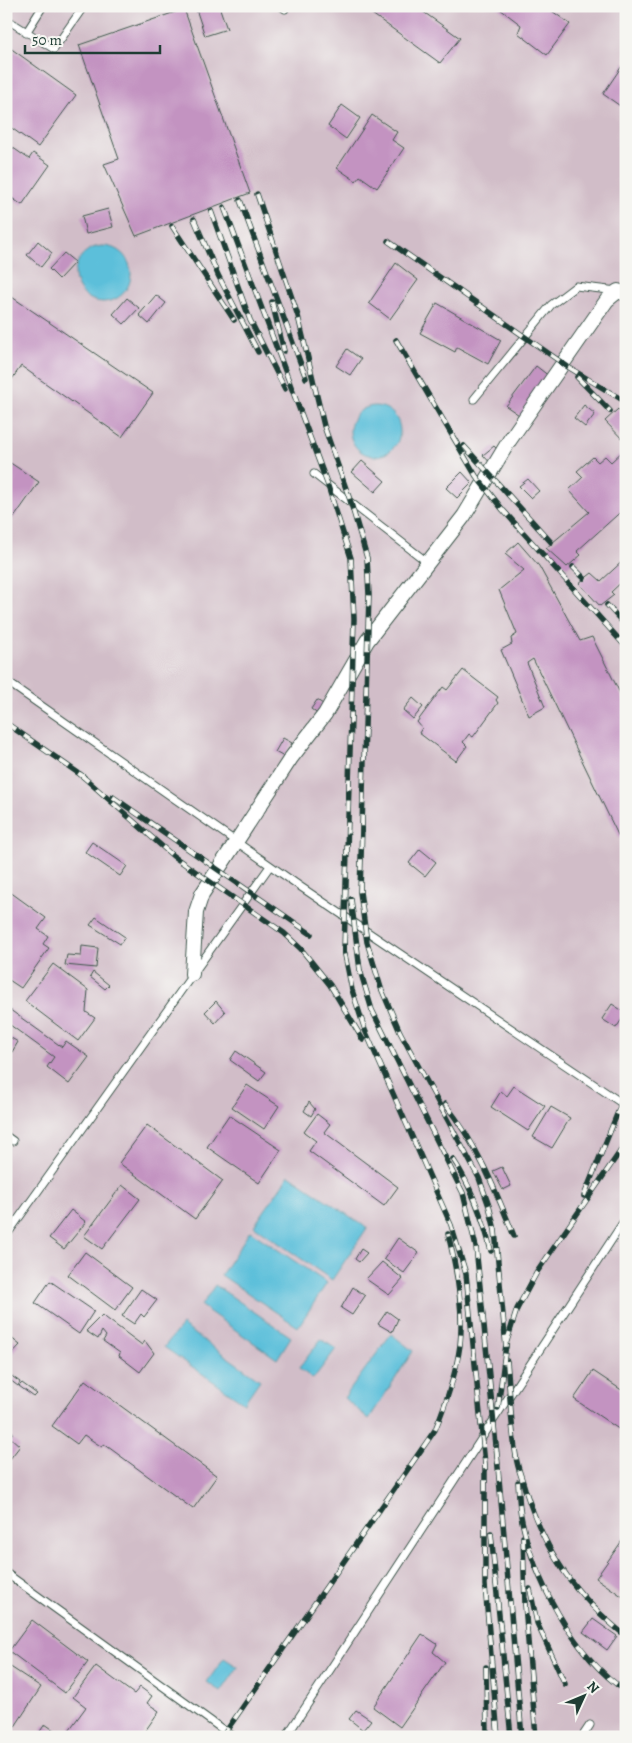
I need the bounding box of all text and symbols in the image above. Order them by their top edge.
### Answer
scale bar [25,22,160,54]
text: 50 m [32,30,62,50]
north arrow [560,1670,610,1720]
text: N [583,1677,603,1698]

